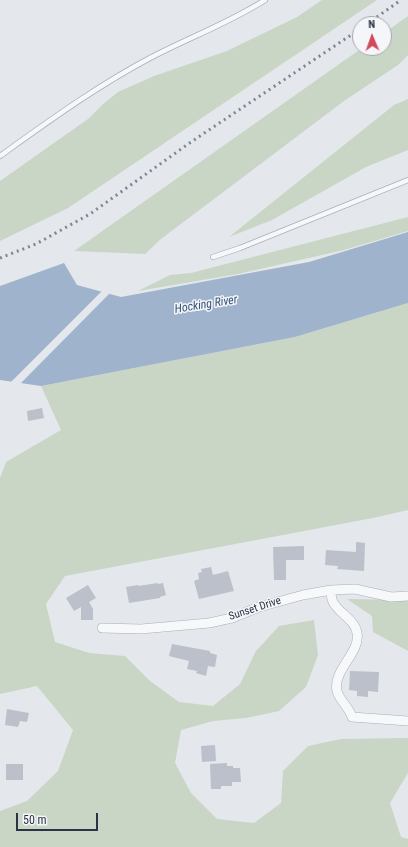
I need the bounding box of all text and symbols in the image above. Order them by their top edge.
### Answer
north arrow [352,16,392,56]
text: N [368,18,375,31]
water label: Hocking River [174,293,238,317]
street label: Sunset Drive [227,594,283,624]
scale bar [18,805,100,831]
text: 50 m [23,813,47,827]

